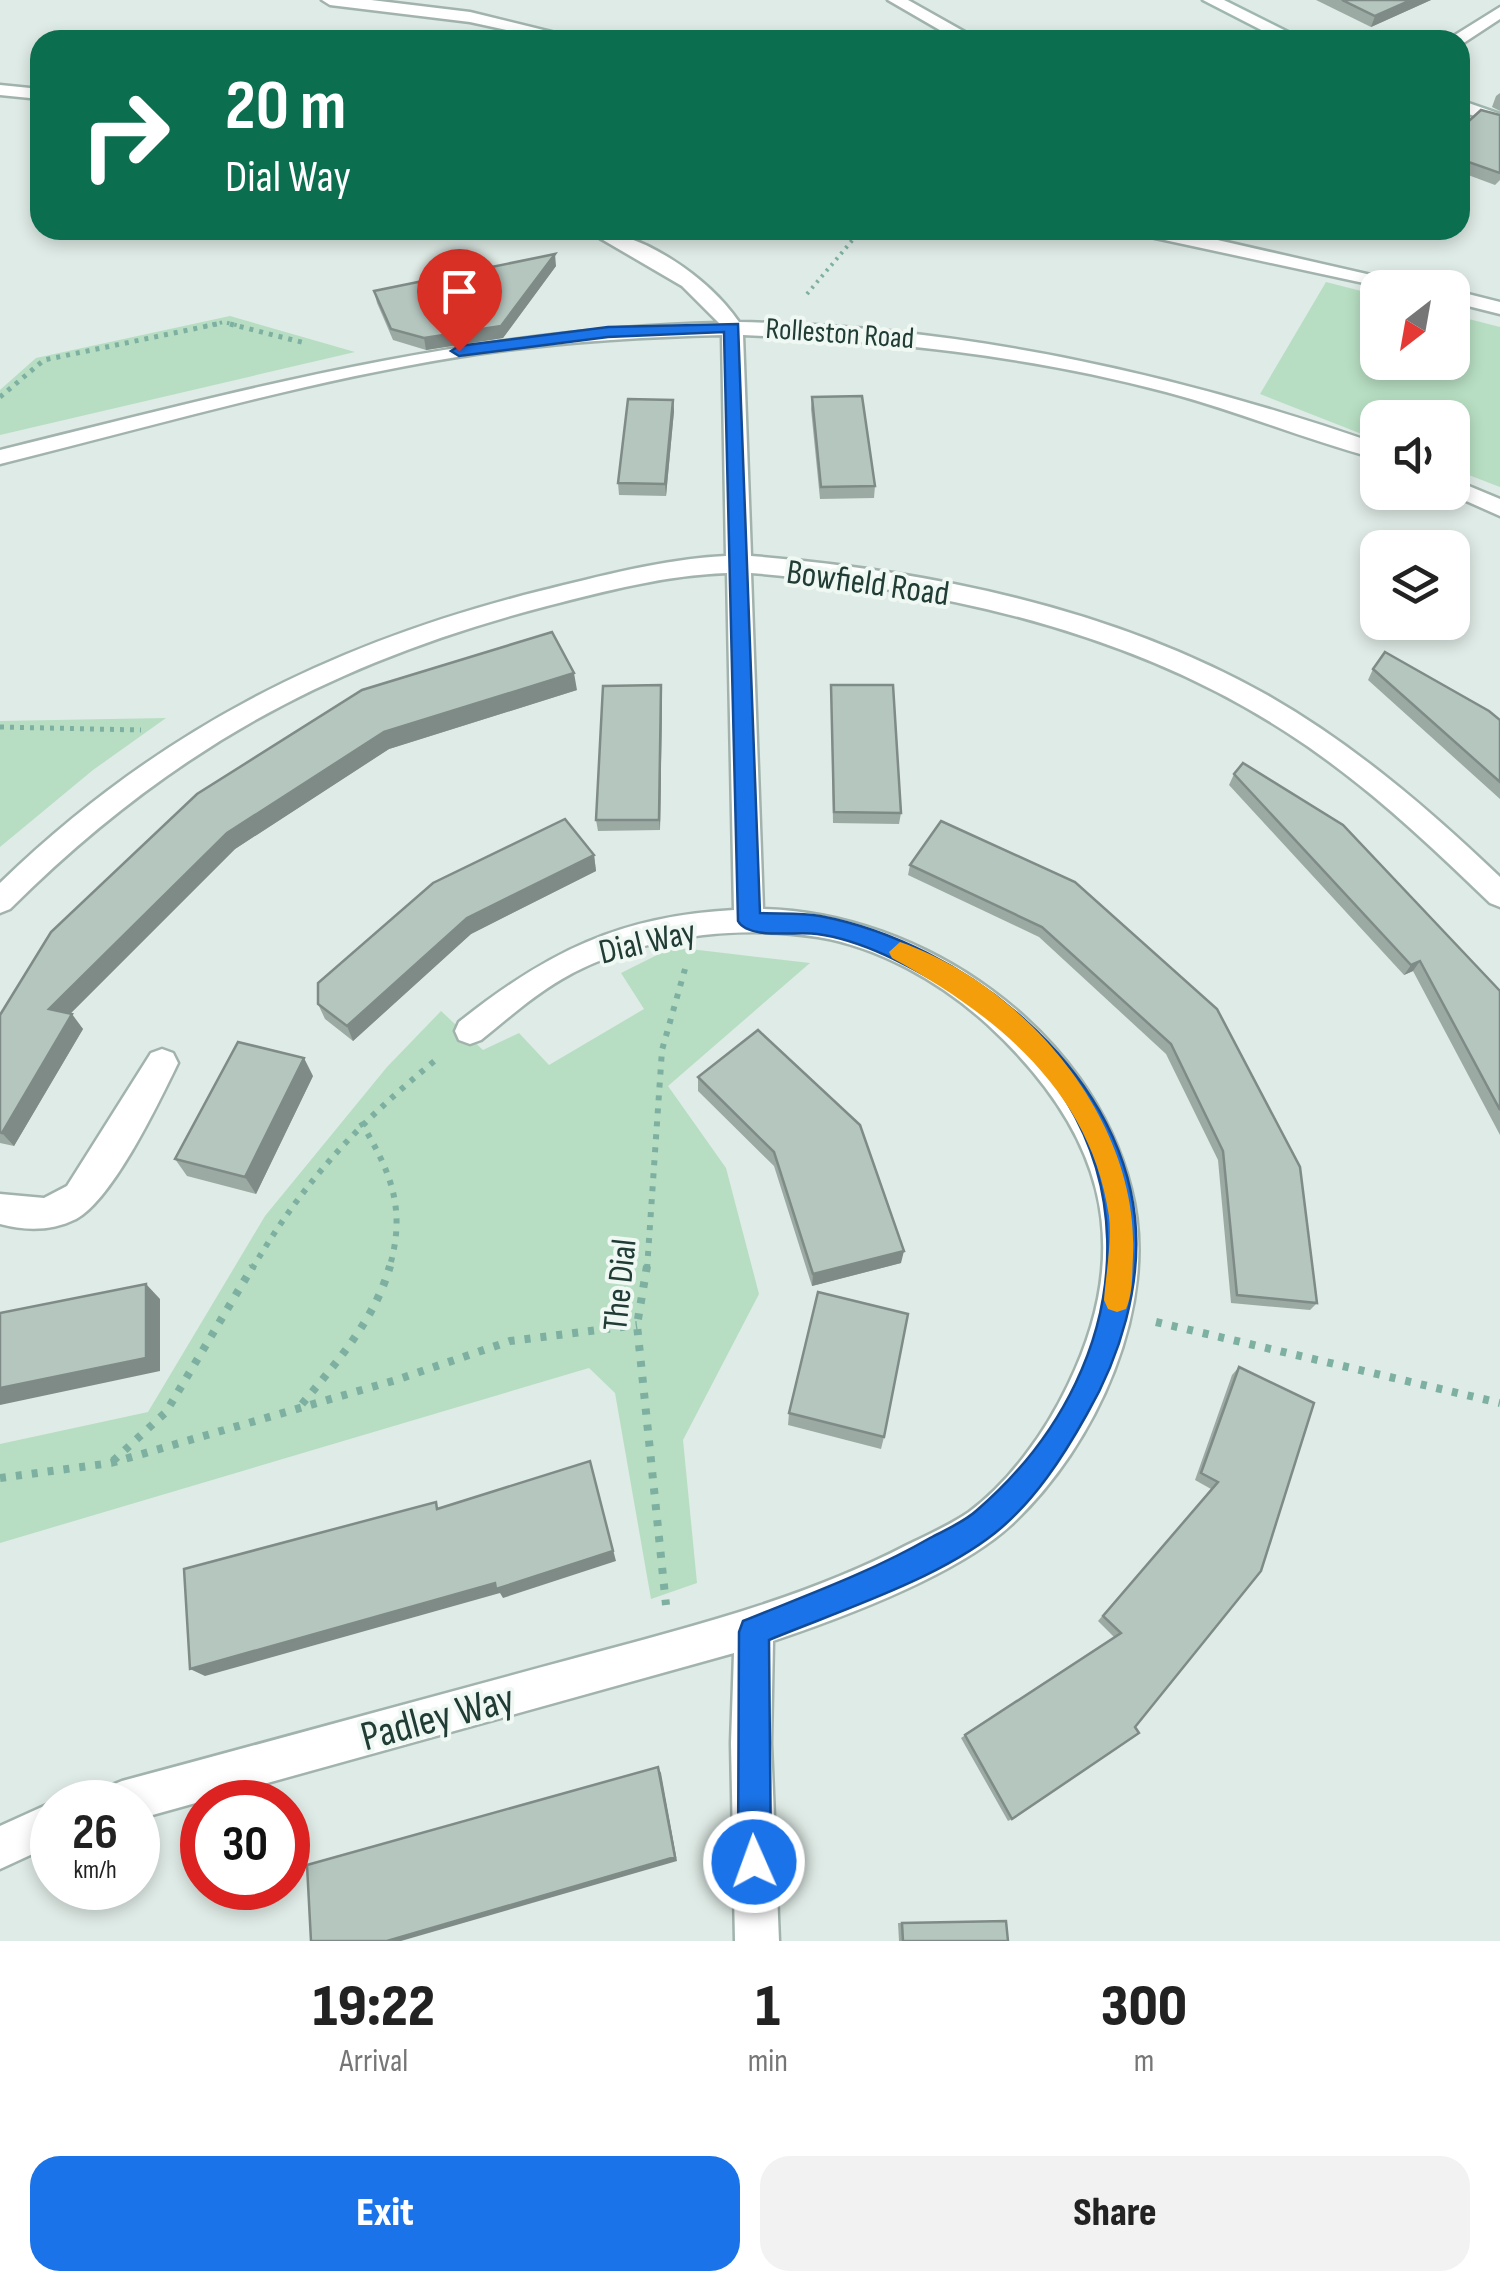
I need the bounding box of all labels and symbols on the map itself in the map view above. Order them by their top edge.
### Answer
pin [417,249,502,352]
north arrow [1360,270,1470,380]
street label: Rolleston Road [764,311,915,357]
street label: Bowfield Road [784,551,952,616]
street label: Dial Way [595,911,700,974]
street label: The Dial [594,1237,647,1333]
street label: Padley Way [355,1674,520,1763]
speed limit sign: 30 [180,1780,310,1910]
position arrow [702,1810,806,1914]

